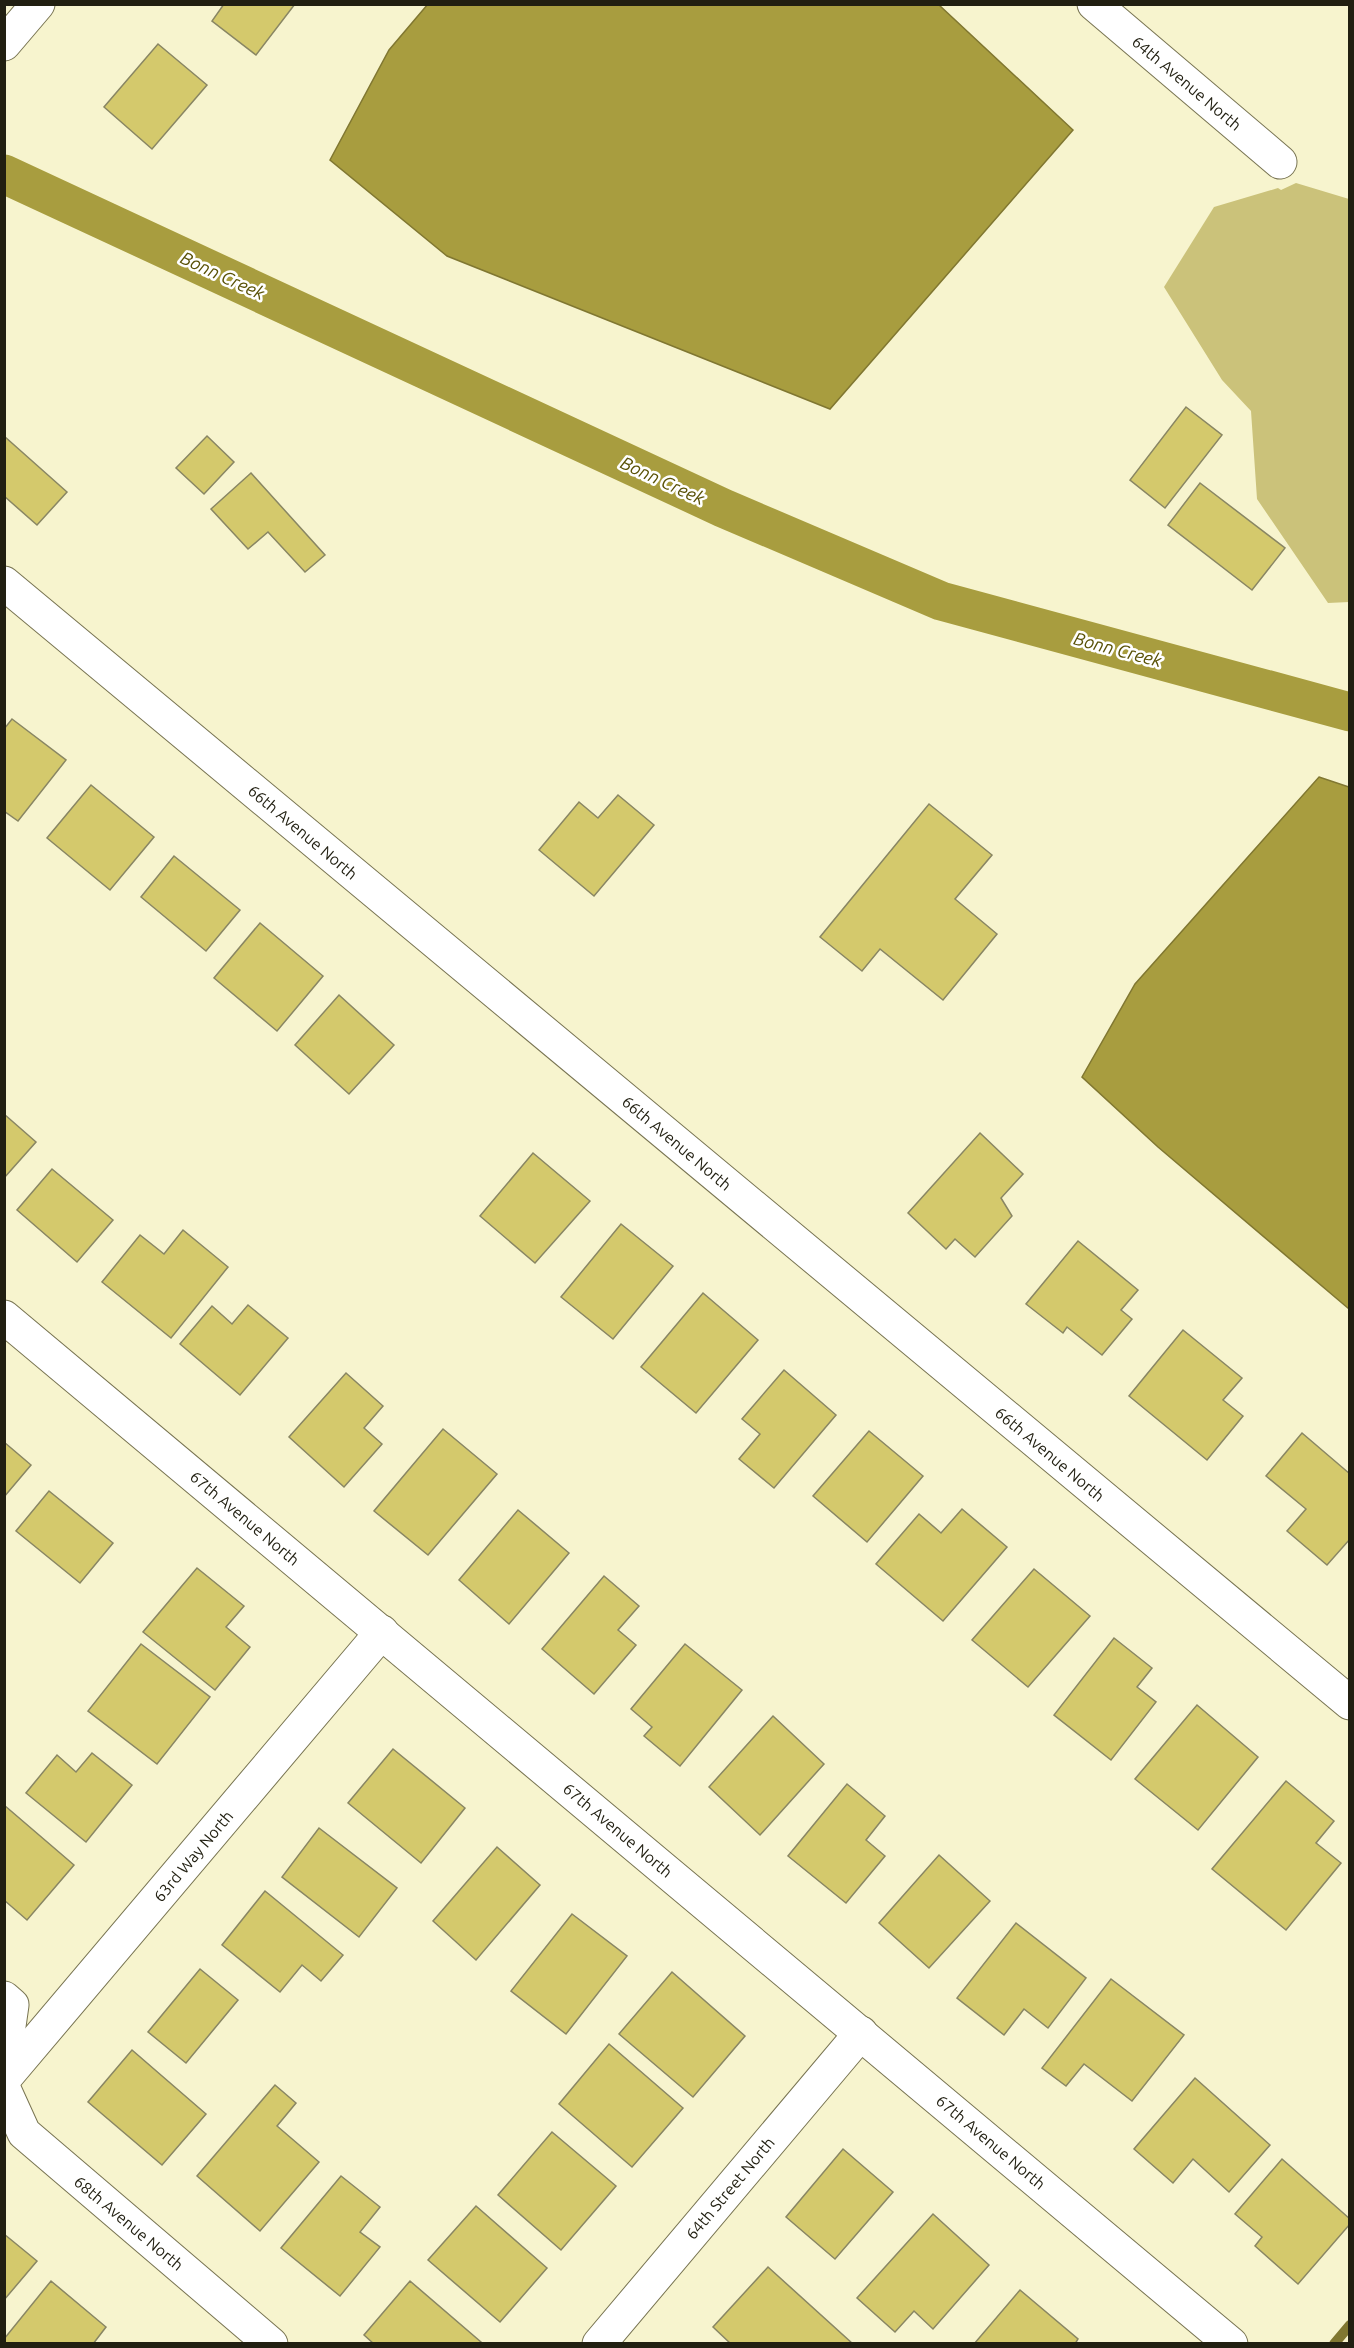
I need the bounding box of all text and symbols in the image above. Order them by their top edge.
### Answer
street label: 64th Avenue North [1129,32,1245,134]
water label: Bonn Creek [178,247,269,304]
water label: Bonn Creek [618,452,709,509]
water label: Bonn Creek [1072,628,1165,671]
street label: 66th Avenue North [245,781,361,883]
street label: 66th Avenue North [619,1092,735,1194]
street label: 66th Avenue North [992,1403,1108,1505]
street label: 67th Avenue North [187,1467,303,1569]
street label: 67th Avenue North [560,1779,676,1881]
street label: 63rd Way North [150,1807,236,1905]
street label: 67th Avenue North [933,2091,1049,2193]
street label: 64th Street North [682,2133,778,2243]
street label: 68th Avenue North [71,2172,187,2274]

